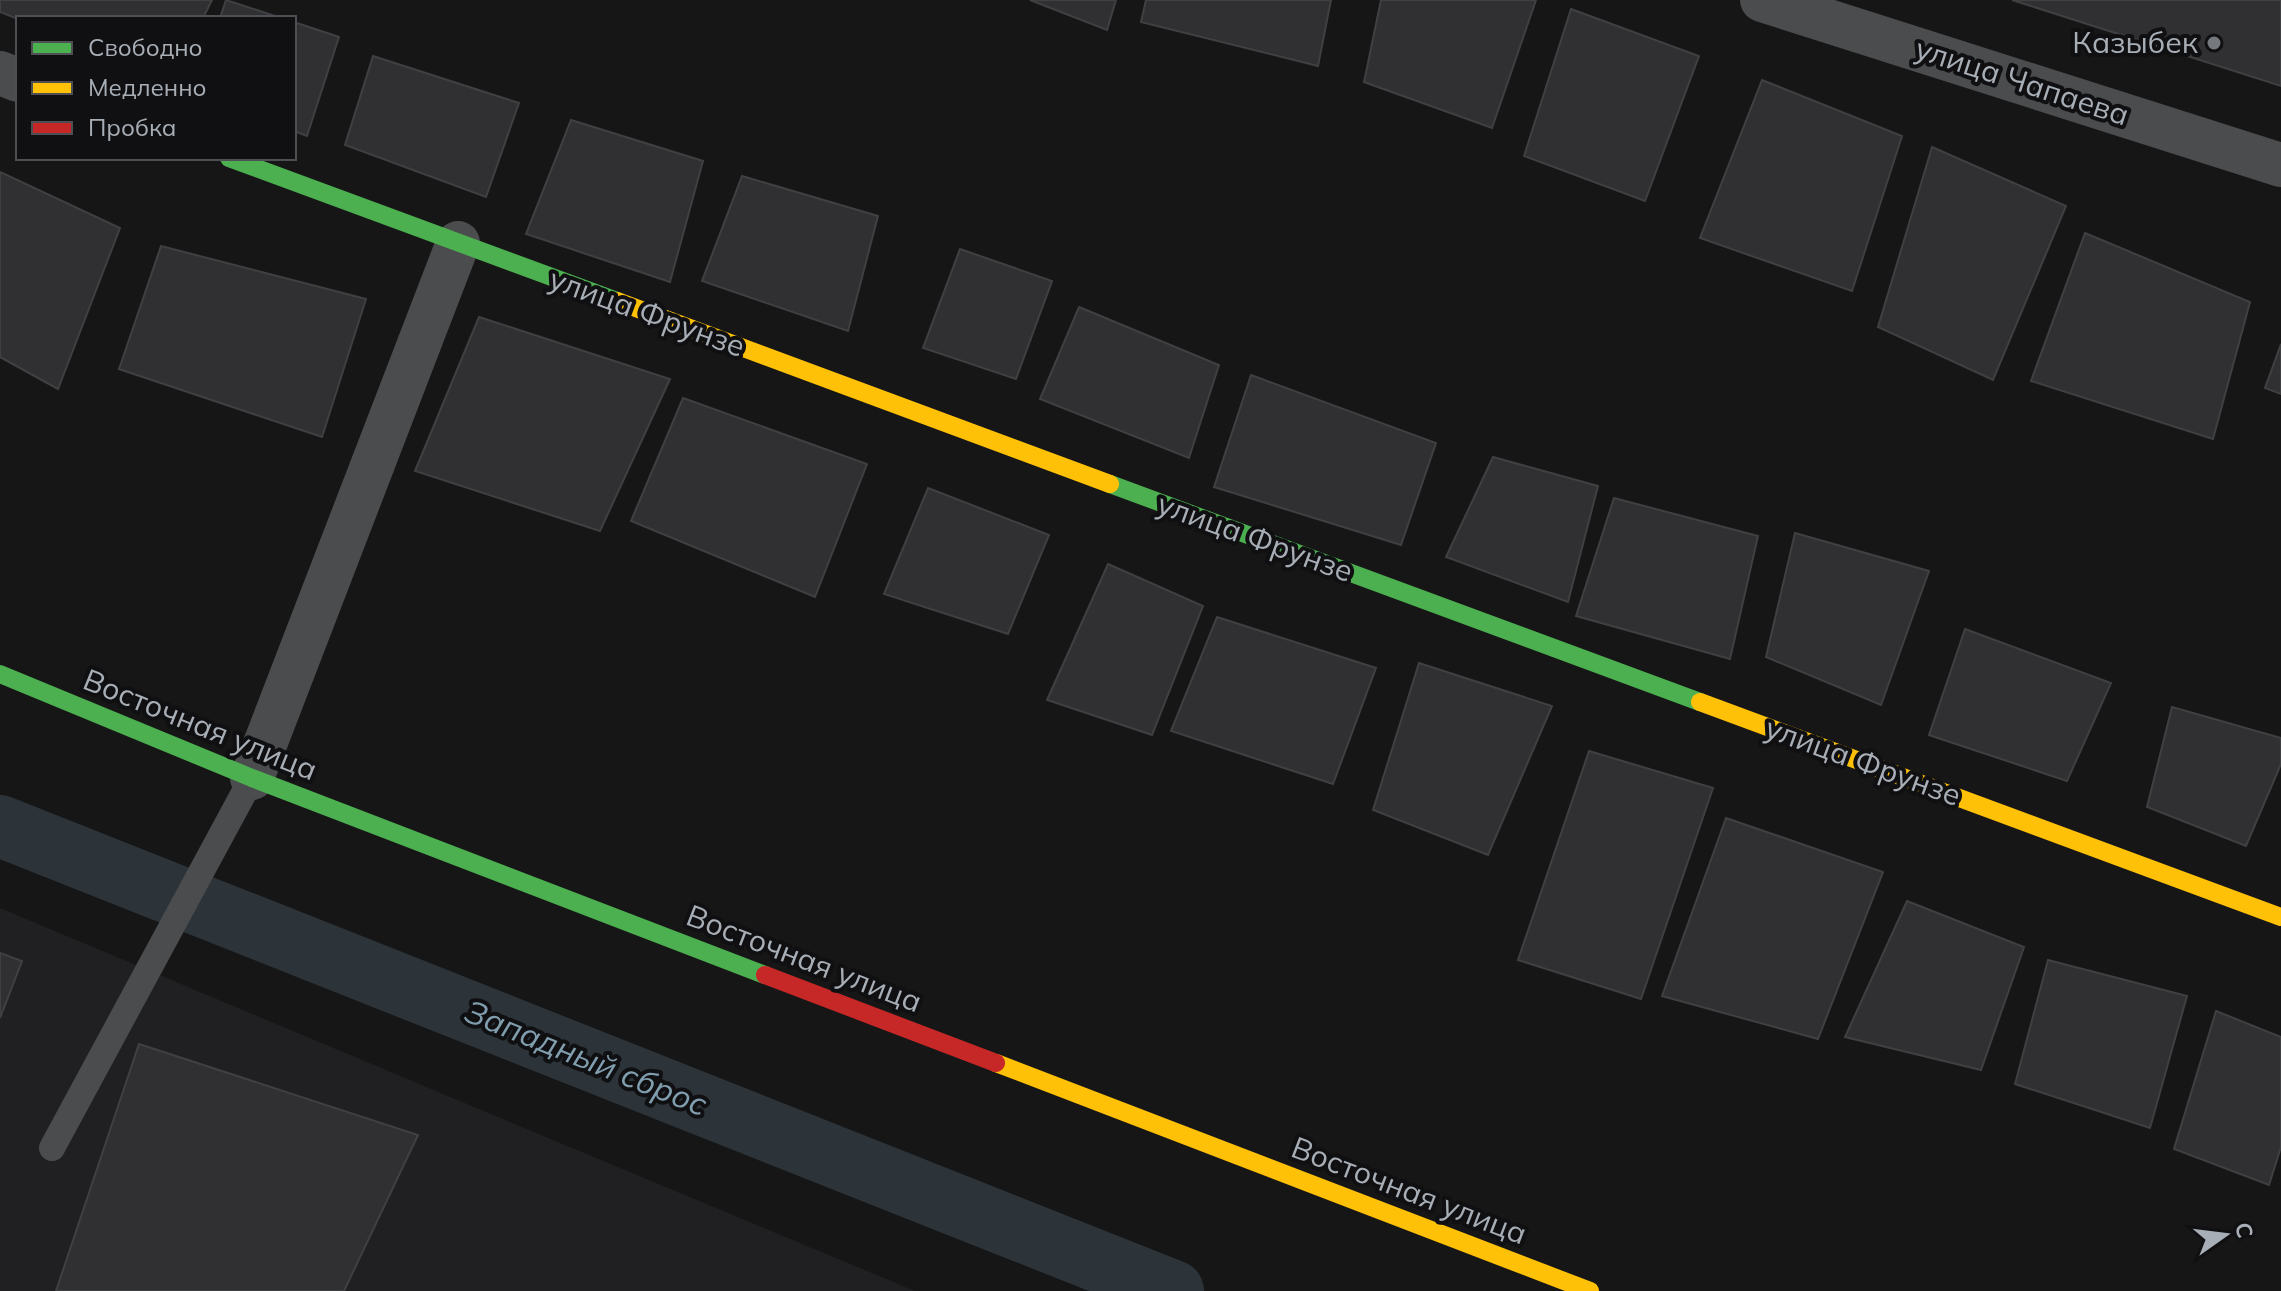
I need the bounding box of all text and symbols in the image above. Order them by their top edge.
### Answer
legend [16,16,296,160]
place label: Казыбек [2072,23,2199,61]
street label: улица Чапаева [1911,29,2134,133]
text: Свободно [88,32,203,62]
marker: Казыбек [2205,34,2223,52]
text: Медленно [88,72,207,102]
text: Пробка [88,112,176,142]
street label: улица Фрунзе [544,259,750,365]
street label: улица Фрунзе [1152,484,1358,590]
street label: Восточная улица [78,660,323,788]
street label: улица Фрунзе [1760,708,1966,814]
street label: Восточная улица [681,896,927,1020]
water label: Западный сброс [459,990,713,1124]
street label: Восточная улица [1286,1128,1532,1252]
north arrow [2185,1195,2265,1275]
text: С [2229,1219,2260,1241]

